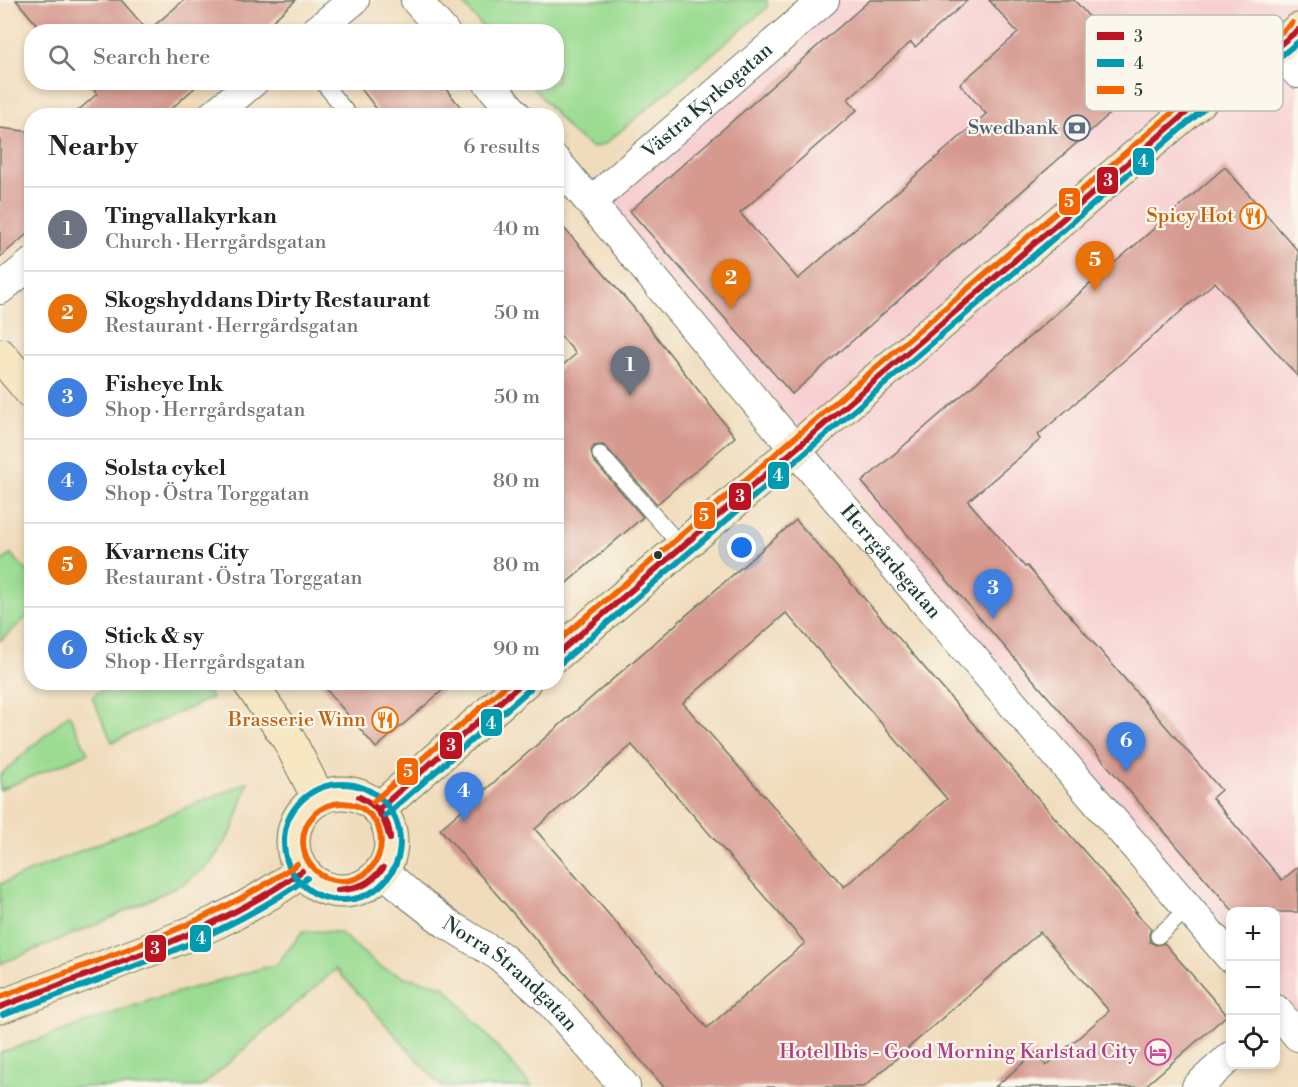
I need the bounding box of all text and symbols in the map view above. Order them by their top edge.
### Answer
legend [1085,15,1283,111]
search box [24,24,564,90]
text: 3 [1134,27,1143,47]
street label: Västra Kyrkogatan [636,37,778,165]
icon: search [45,41,78,74]
text: Search here [93,44,210,71]
text: 4 [1134,54,1144,74]
text: 5 [1134,81,1143,101]
bank icon: Swedbank [1062,113,1092,143]
place label: Swedbank [968,116,1060,141]
text: Nearby [48,131,138,163]
text: 6 results [463,135,540,160]
line badge: 4 [1132,147,1155,176]
text: 4 [1138,152,1149,172]
line badge: 3 [1096,166,1119,195]
text: 3 [1103,171,1113,191]
line badge: 5 [1058,187,1081,216]
text: 5 [1064,192,1074,212]
restaurant icon: Spicy Hot [1238,201,1268,231]
text: Tingvallakyrkan [105,203,277,230]
place label: Spicy Hot [1146,204,1234,229]
text: 1 [63,217,72,242]
text: 40 m [493,217,540,242]
text: Church · Herrgårdsgatan [105,230,327,255]
pin: 5 [1076,242,1114,291]
pin: 2 [712,260,750,309]
text: Skogshyddans Dirty Restaurant [105,287,430,314]
text: 2 [61,301,74,326]
text: 50 m [494,301,540,326]
text: Restaurant · Herrgårdsgatan [105,314,358,339]
pin: 1 [610,346,650,396]
text: Fisheye Ink [105,371,223,398]
text: 3 [61,385,74,410]
text: 50 m [494,385,540,410]
text: Shop · Herrgårdsgatan [105,398,305,423]
text: Solsta cykel [105,455,226,482]
line badge: 4 [767,461,790,490]
text: 4 [773,466,784,486]
text: 4 [61,469,74,494]
text: 80 m [493,469,540,494]
text: Shop · Östra Torggatan [105,482,309,507]
line badge: 3 [728,482,752,511]
text: 3 [735,487,745,507]
street label: Herrgårdsgatan [835,499,947,624]
line badge: 5 [693,501,716,530]
text: 5 [699,506,709,526]
your location [727,533,756,562]
text: Kvarnens City [105,539,249,566]
unlabelled marker [652,549,664,561]
text: 5 [61,553,74,578]
text: 80 m [493,553,540,578]
text: Restaurant · Östra Torggatan [105,566,363,591]
pin: 3 [974,570,1012,619]
text: Stick & sy [105,623,204,650]
text: 6 [61,637,74,662]
text: 90 m [493,637,540,662]
text: Shop · Herrgårdsgatan [105,650,305,675]
restaurant icon: Brasserie Winn [370,705,400,735]
place label: Brasserie Winn [227,708,366,733]
line badge: 4 [480,708,503,737]
text: 4 [486,714,497,734]
pin: 6 [1106,722,1146,772]
line badge: 3 [439,731,463,760]
text: 3 [446,736,456,756]
line badge: 5 [396,757,419,786]
text: 5 [403,762,413,782]
pin: 4 [444,772,484,822]
map controls [1226,907,1280,1069]
button: + [1226,907,1280,961]
street label: Norra Strandgatan [438,911,583,1037]
line badge: 4 [189,924,212,953]
text: 4 [196,929,207,949]
line badge: 3 [144,934,167,963]
text: 3 [150,939,160,959]
button: − [1226,961,1280,1015]
button: locate [1226,1015,1280,1069]
hotel icon: Hotel Ibis - Good Morning Karlstad City [1143,1037,1173,1067]
place label: Hotel Ibis - Good Morning Karlstad City [779,1040,1138,1065]

